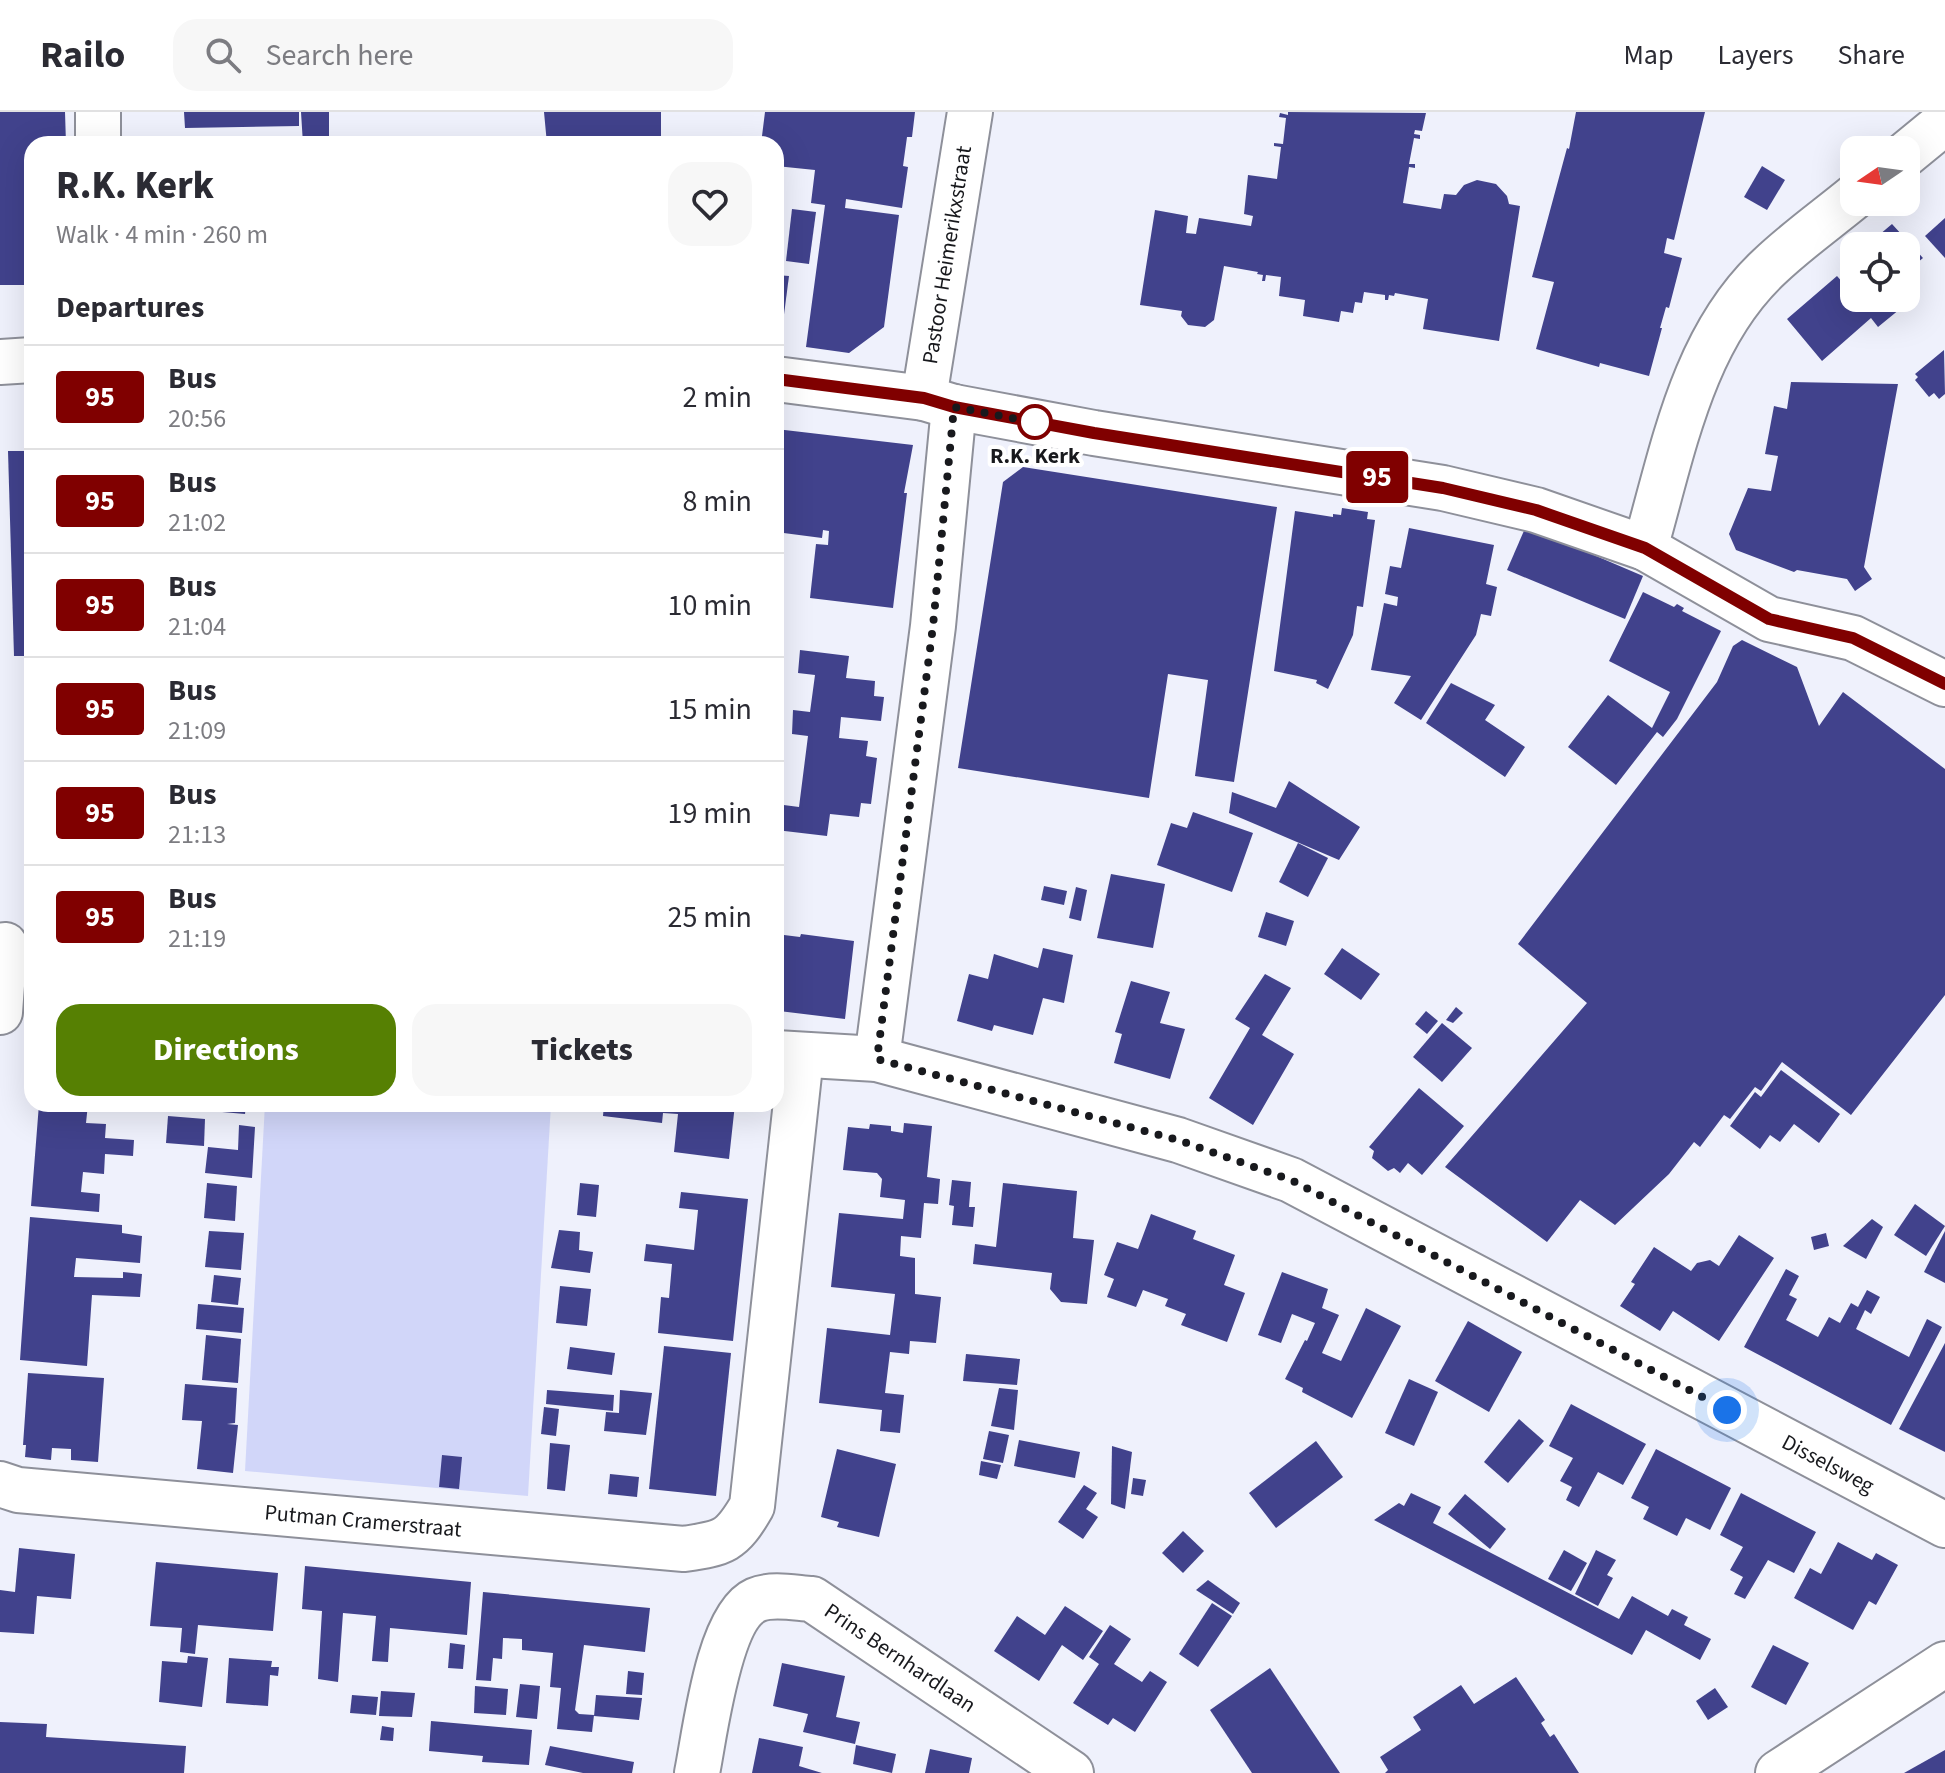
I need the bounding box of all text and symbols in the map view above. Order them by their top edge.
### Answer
search box [173,19,733,91]
text: Railo [40,28,125,82]
icon: search [201,33,245,77]
text: Search here [265,34,413,77]
text: Map [1623,35,1673,75]
text: Layers [1717,35,1793,75]
text: Share [1837,35,1905,75]
north arrow [1840,136,1920,216]
map controls [1840,136,1920,312]
street label: Pastoor Heimerikxstraat [914,143,980,366]
text: R.K. Kerk [56,159,214,213]
button: heart [668,162,752,246]
text: Walk · 4 min · 260 m [56,216,268,253]
button: locate [1840,232,1920,312]
text: Departures [56,286,204,329]
text: Bus [168,357,216,400]
text: 2 min [682,376,752,419]
text: 95 [85,377,115,417]
text: 20:56 [168,400,226,437]
marker: R.K. Kerk [1018,405,1052,439]
place label: R.K. Kerk [990,440,1080,472]
line badge: 95 [1341,451,1413,503]
text: 95 [1362,457,1392,497]
text: Bus [168,461,216,504]
text: 8 min [682,480,752,523]
text: 95 [85,481,115,521]
text: 21:02 [168,504,226,541]
text: Bus [168,565,216,608]
text: 10 min [668,584,752,627]
text: 95 [85,585,115,625]
text: 21:04 [168,608,226,645]
text: Bus [168,669,216,712]
text: 15 min [668,688,752,731]
text: 95 [85,689,115,729]
text: 21:09 [168,712,226,749]
text: Bus [168,773,216,816]
text: 19 min [668,792,752,835]
text: 95 [85,793,115,833]
text: 21:13 [168,816,226,853]
text: Bus [168,877,216,920]
text: 25 min [668,896,752,939]
text: 95 [85,897,115,937]
text: 21:19 [168,920,226,957]
button: Directions [56,1004,396,1096]
button: Tickets [412,1004,752,1096]
your location [1707,1390,1747,1430]
street label: Disselsweg [1776,1426,1880,1502]
street label: Putman Cramerstraat [263,1496,463,1546]
street label: Prins Bernhardlaan [818,1595,982,1721]

